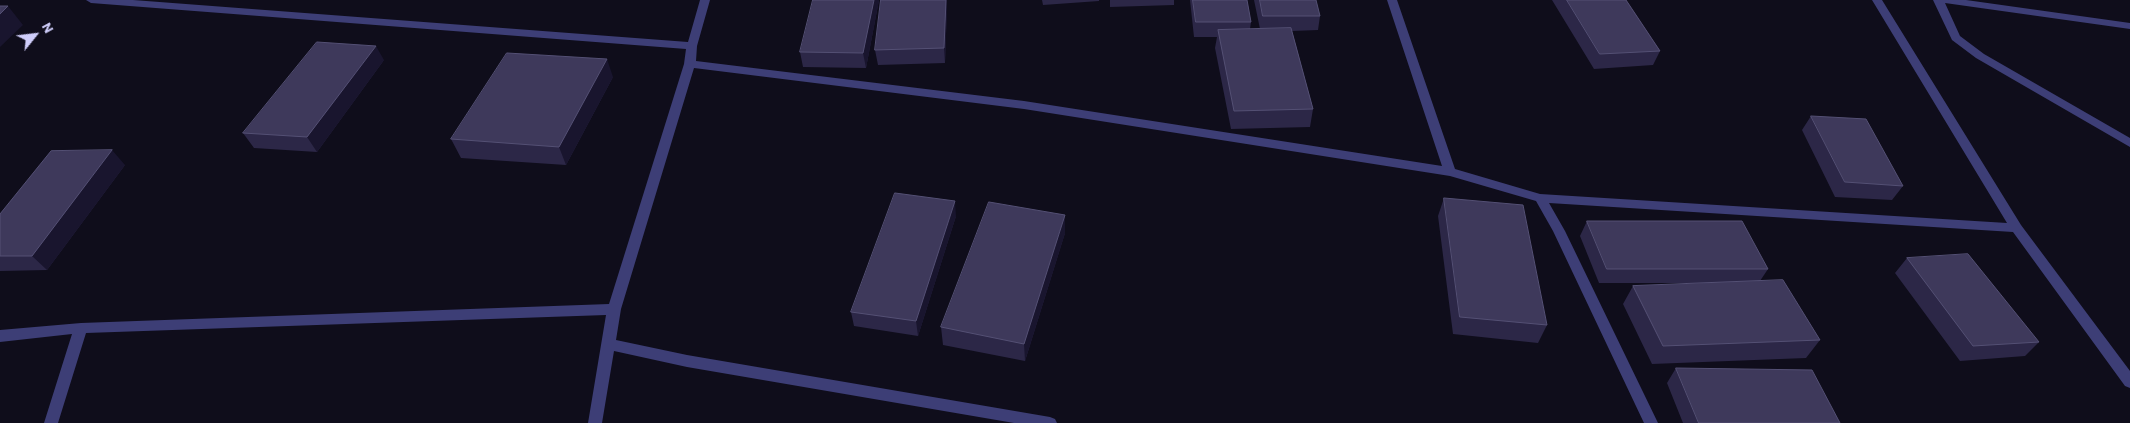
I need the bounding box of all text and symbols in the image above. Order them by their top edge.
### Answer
north arrow [10,10,60,60]
text: N [39,19,58,36]

